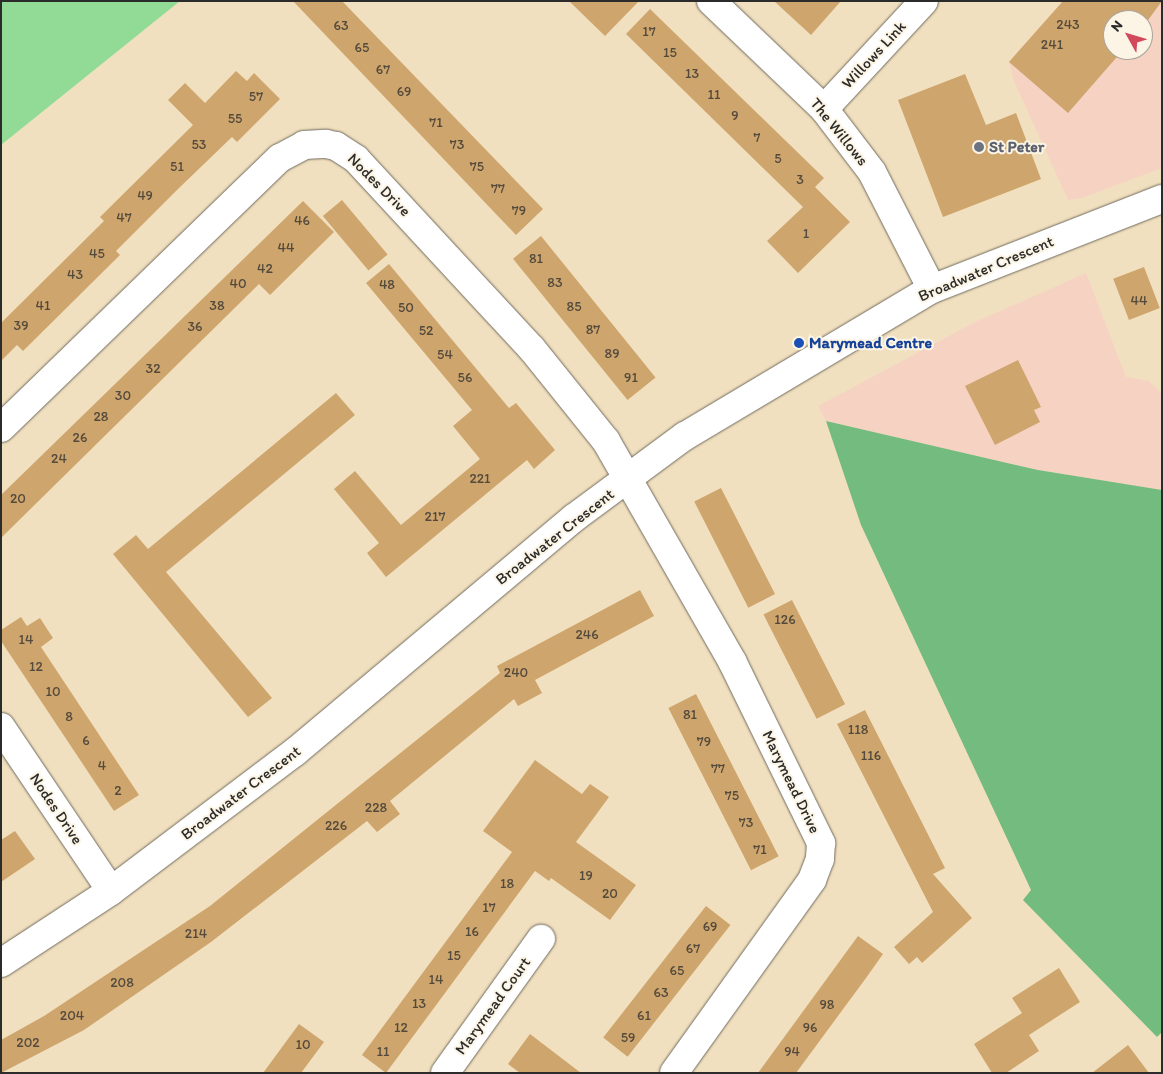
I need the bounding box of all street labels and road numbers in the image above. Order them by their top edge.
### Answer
street label: Willows Link [838,17,910,93]
street label: The Willows [806,94,872,170]
street label: Nodes Drive [343,149,415,221]
street label: Broadwater Crescent [915,232,1057,306]
street label: Broadwater Crescent [492,485,618,589]
street label: Marymead Drive [758,727,824,837]
street label: Broadwater Crescent [177,742,305,844]
street label: Nodes Drive [25,770,87,848]
street label: Marymead Court [451,953,535,1059]

